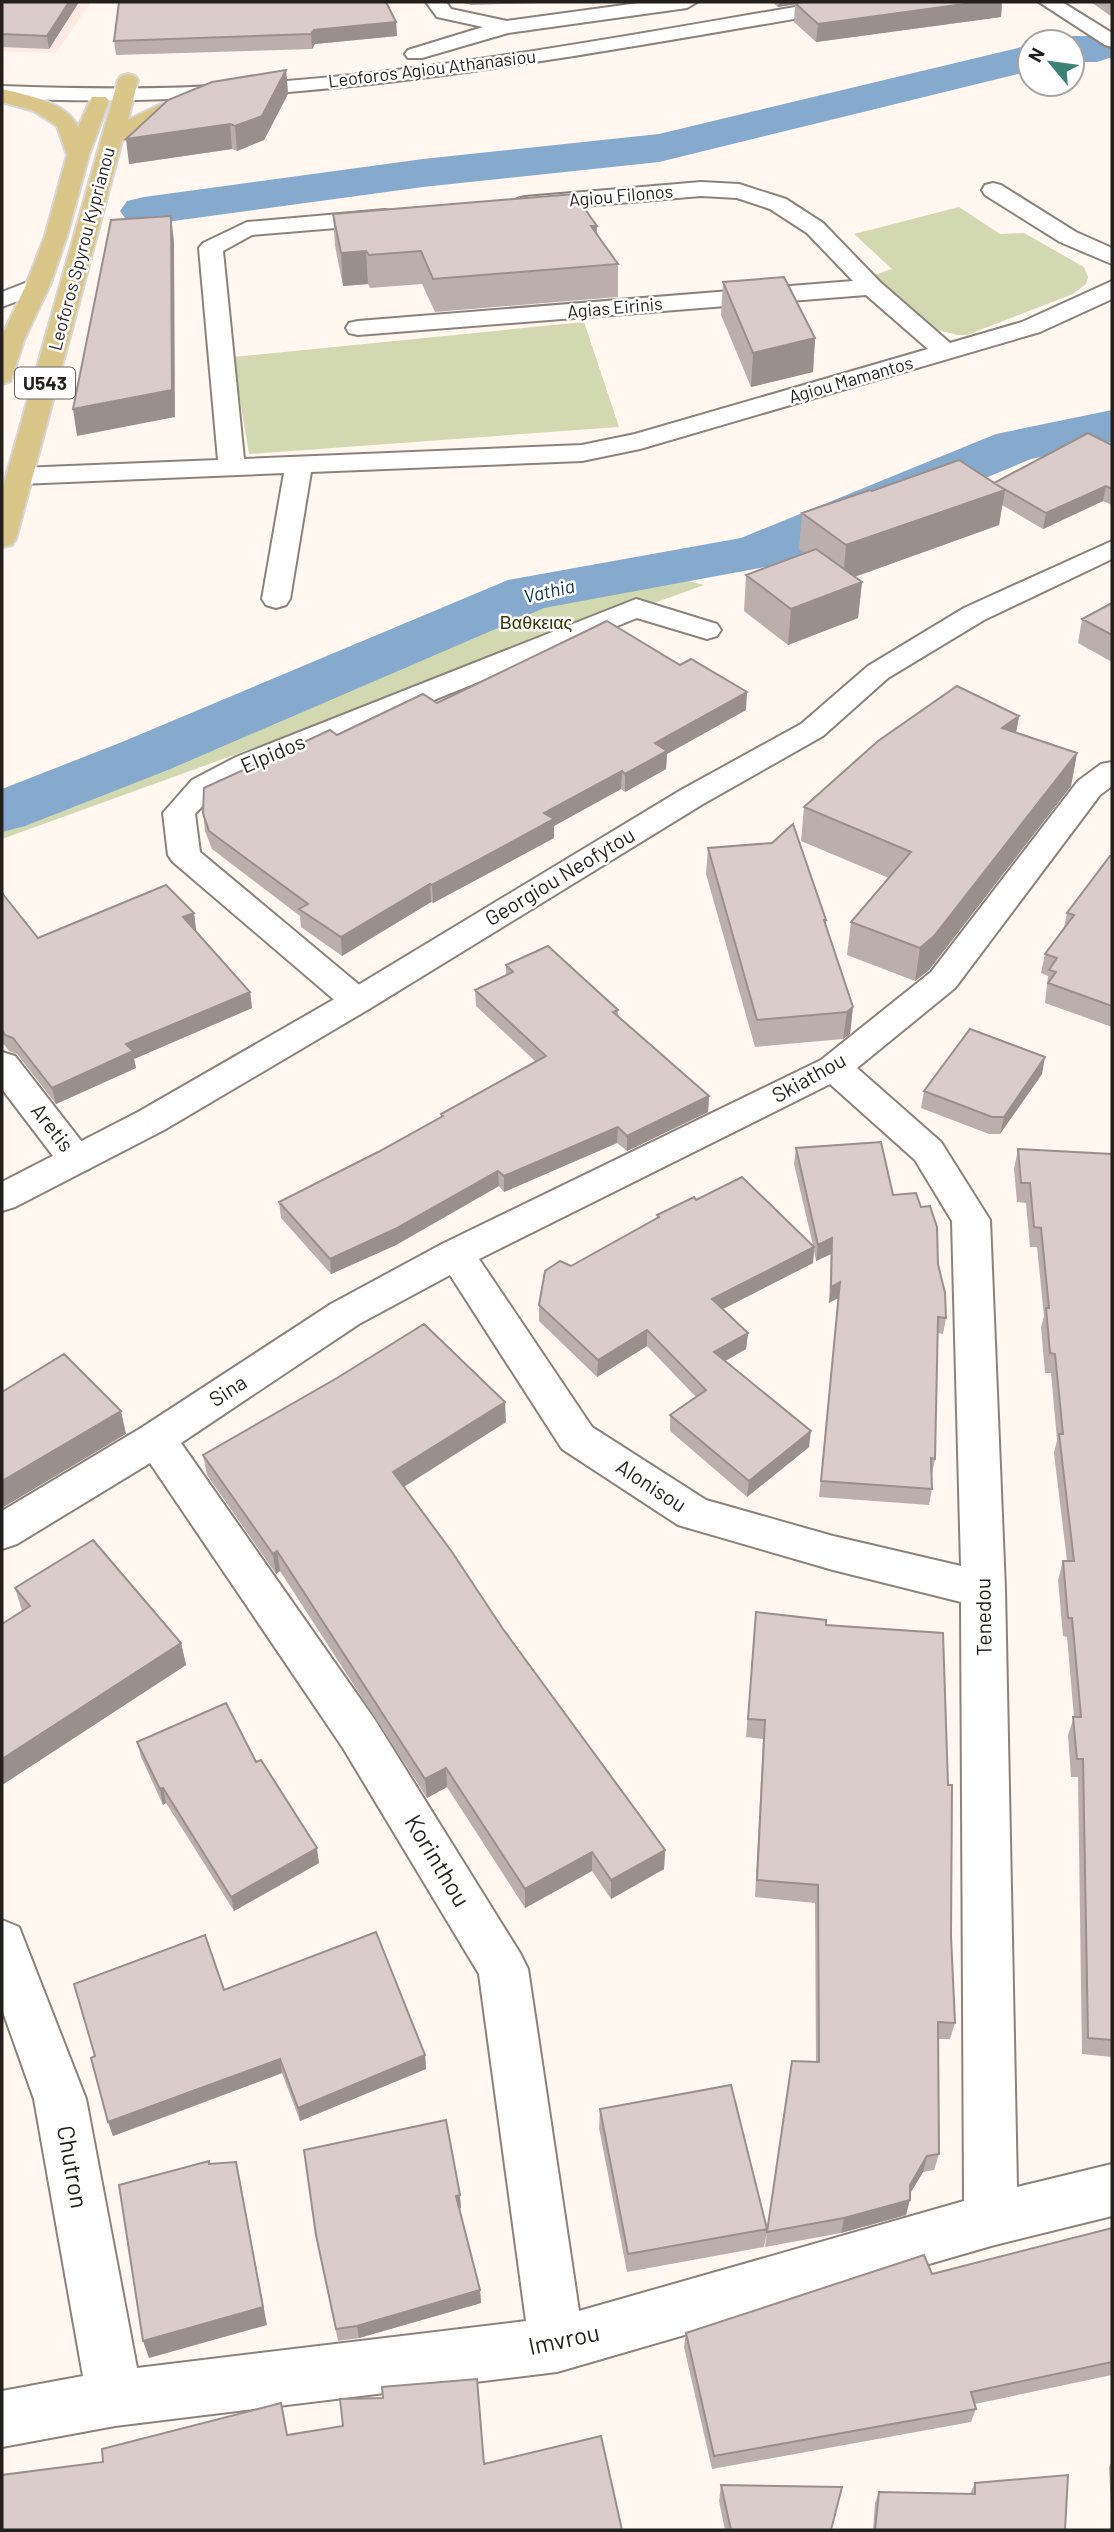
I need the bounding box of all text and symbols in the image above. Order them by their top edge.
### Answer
north arrow [1016,28,1086,98]
text: N [1023,43,1049,66]
street label: Leoforos Agiou Athanasiou [327,44,537,92]
street label: Leoforos Spyrou Kyprianou [43,145,119,353]
street label: Agiou Filonos [568,179,674,211]
street label: Agias Eirinis [566,292,664,322]
street label: Agiou Mamantos [786,351,915,407]
road number: U543 [15,368,75,398]
water label: Vathia [521,574,577,608]
park label: Βαθκειας [500,611,573,633]
street label: Elpidos [236,728,308,777]
street label: Georgiou Neofytou [480,821,639,930]
street label: Skiathou [767,1046,849,1107]
street label: Aretis [27,1098,80,1156]
street label: Sina [204,1368,251,1411]
street label: Alonisou [612,1453,692,1517]
street label: Tenedou [969,1578,996,1656]
street label: Korinthou [399,1809,477,1912]
street label: Chutron [52,2123,95,2210]
street label: Imvrou [526,2317,602,2360]

